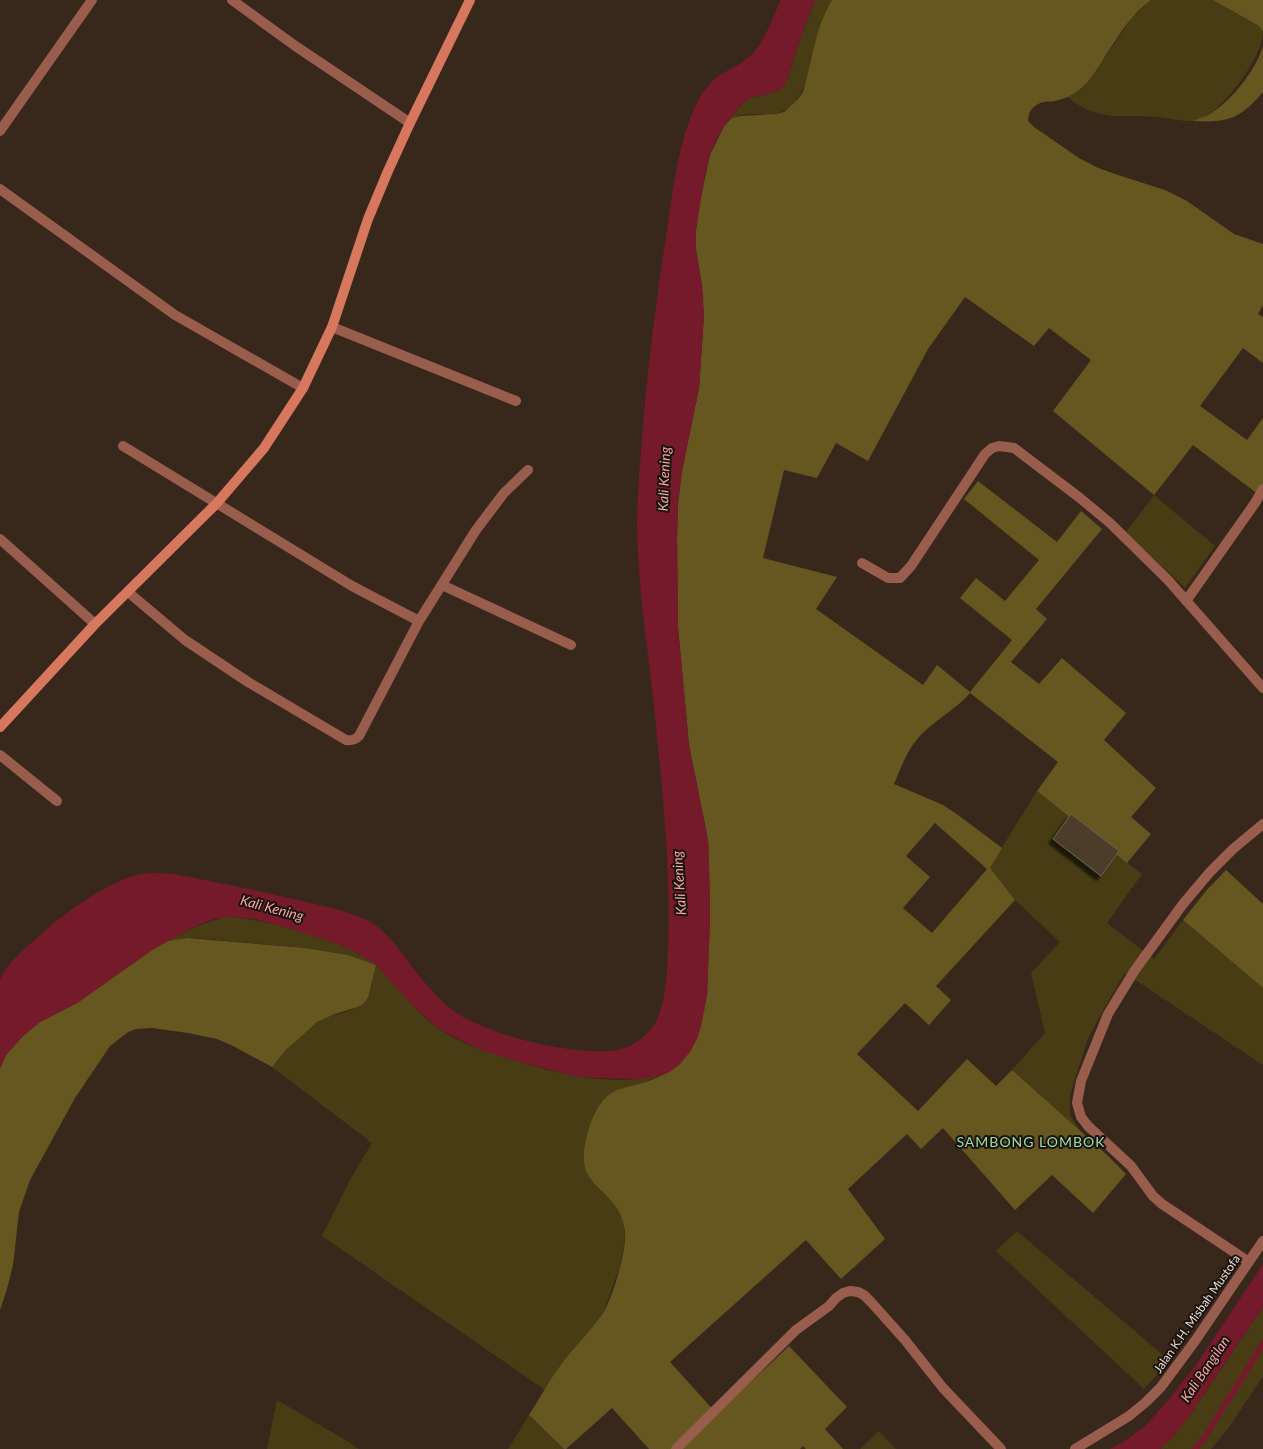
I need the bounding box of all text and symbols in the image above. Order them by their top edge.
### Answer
water label: Kali Kening [654,446,673,512]
water label: Kali Kening [668,850,689,916]
water label: Kali Kening [239,891,306,924]
district label: SAMBONG LOMBOK [956,1133,1106,1150]
street label: Jalan K.H. Misbah Mustofa [1150,1252,1243,1376]
water label: Kali Bangilan [1176,1333,1233,1405]

